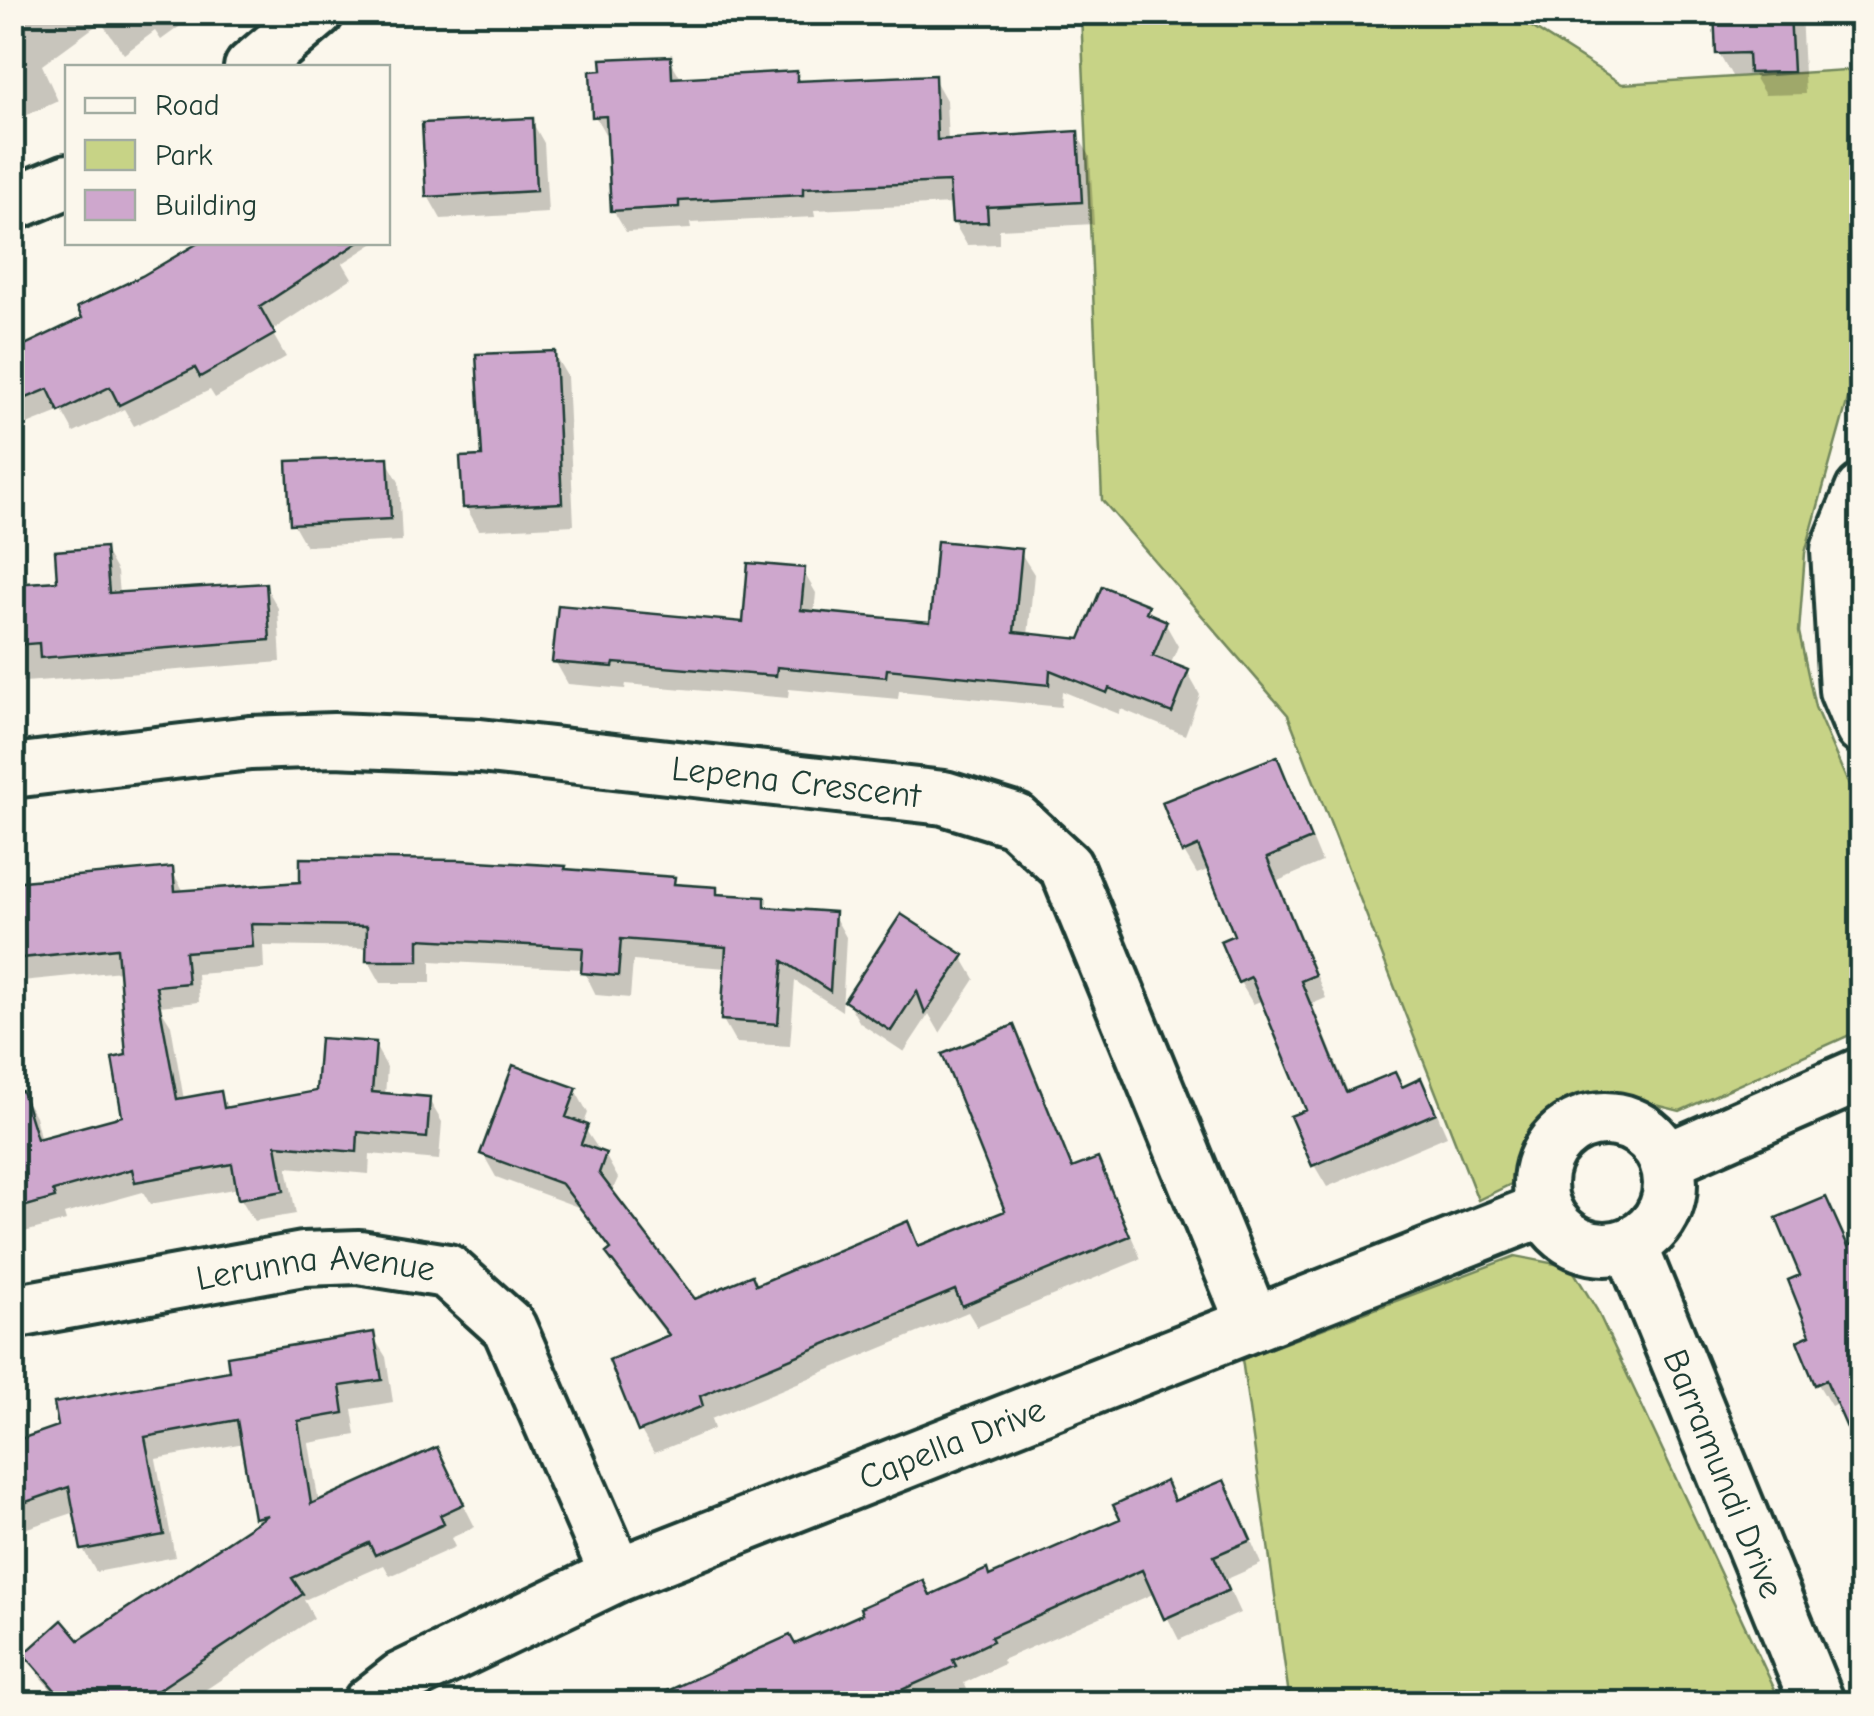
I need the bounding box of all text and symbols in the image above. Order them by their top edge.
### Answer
legend [65,65,390,245]
text: Road [155,88,220,123]
text: Park [155,138,213,173]
text: Building [155,188,258,223]
street label: Lepena Crescent [670,747,924,816]
street label: Lerunna Avenue [193,1236,438,1299]
street label: Barramundi Drive [1655,1343,1793,1604]
street label: Capella Drive [853,1388,1050,1498]

